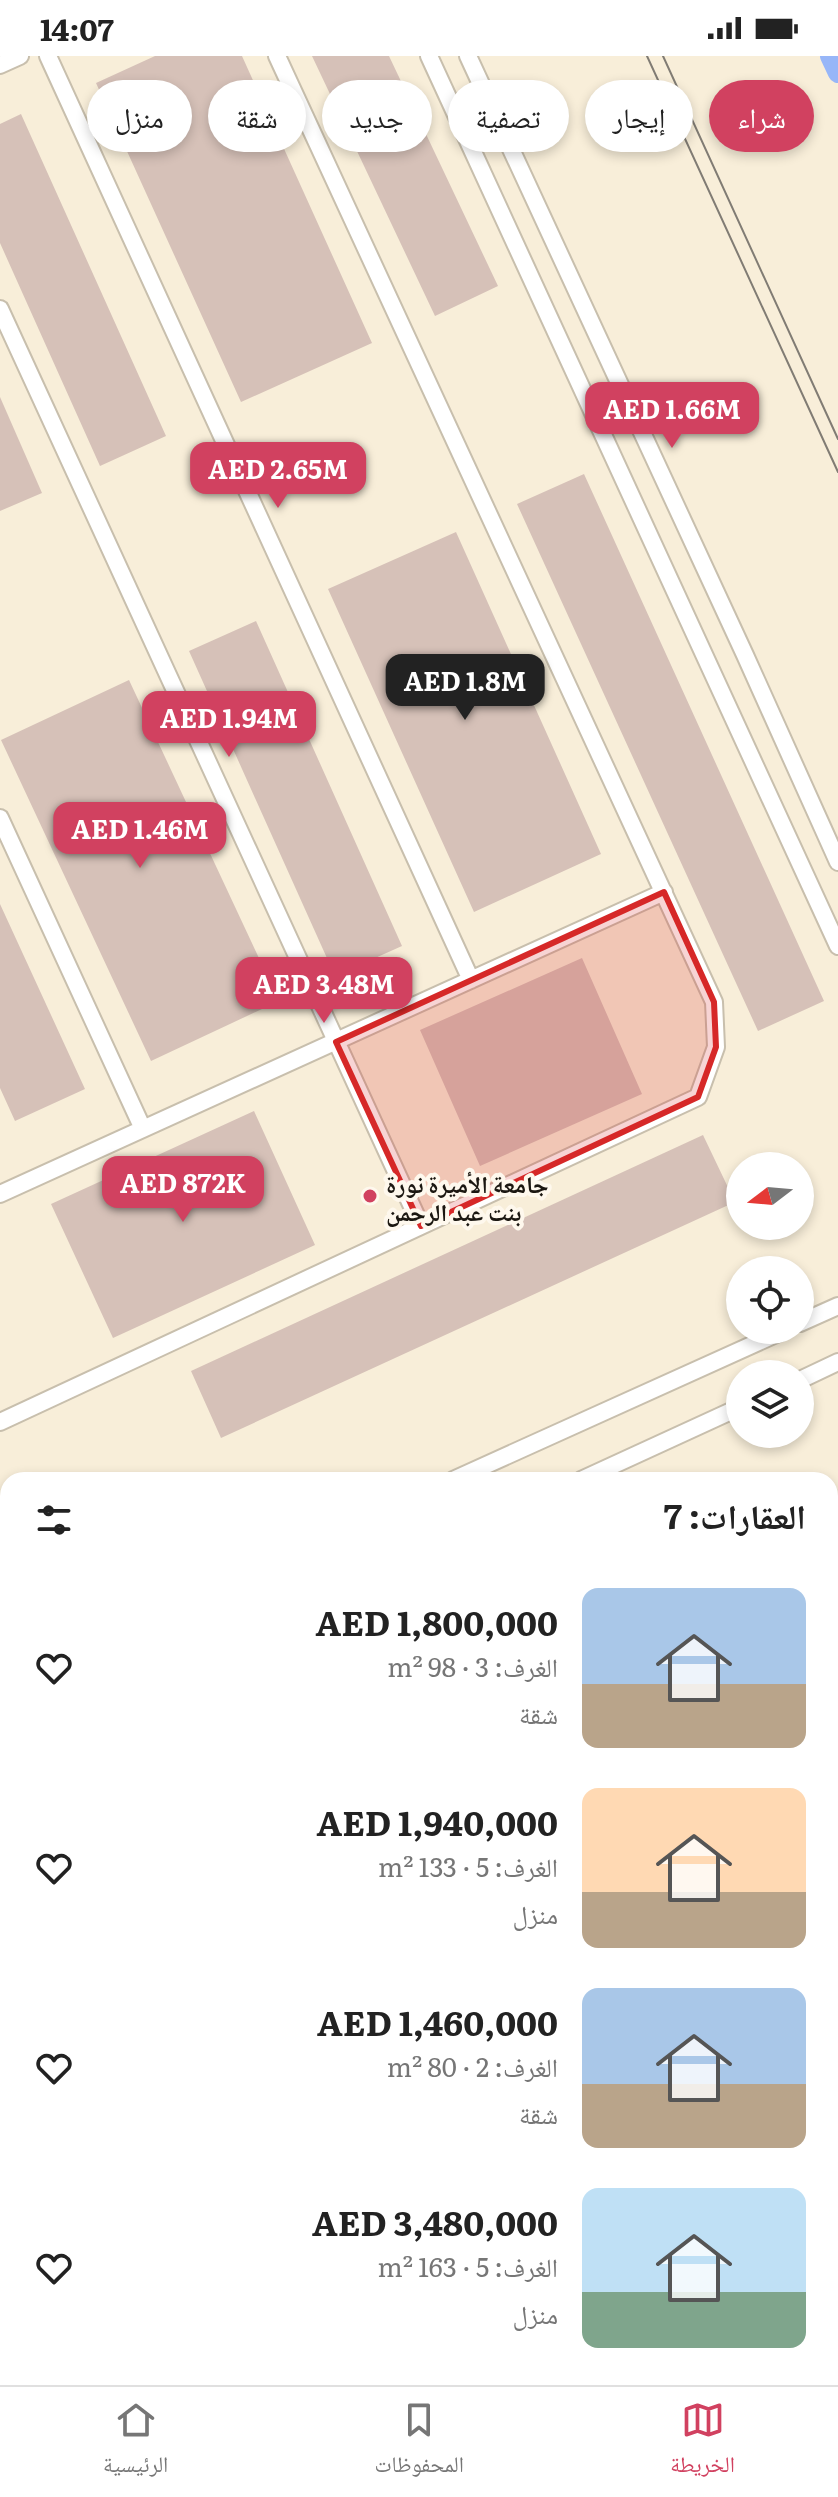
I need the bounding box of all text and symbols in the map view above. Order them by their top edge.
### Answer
text: 14:07 [40,6,114,50]
chip: منزل [87,80,192,152]
chip: شقة [208,80,306,152]
chip: جديد [322,80,432,152]
chip: تصفية [448,80,569,152]
chip: إيجار [585,80,693,152]
chip: شراء [709,80,814,152]
pin: AED 1.66M [580,382,764,450]
text: AED 1.66M [603,388,741,427]
pin: AED 2.65M [186,442,370,510]
text: AED 2.65M [208,448,348,487]
pin: AED 1.8M [382,654,548,722]
text: AED 1.8M [404,660,526,699]
pin: AED 1.94M [137,691,321,759]
text: AED 1.94M [160,697,298,736]
pin: AED 1.46M [48,802,232,870]
text: AED 1.46M [71,808,209,847]
pin: AED 3.48M [232,957,416,1025]
text: AED 3.48M [253,963,395,1002]
north arrow [726,1152,814,1240]
map controls [726,1152,814,1448]
pin: AED 872K [100,1156,266,1224]
text: AED 872K [120,1162,246,1201]
place label: جامعة الأميرة نورة بنت عبد الرحمن [386,1165,549,1228]
marker: جامعة الأميرة نورة بنت عبد الرحمن [361,1187,379,1205]
button: locate [726,1256,814,1344]
button: layers [726,1360,814,1448]
text: العقارات: 7 [664,1489,806,1539]
icon: filters [32,1498,76,1542]
text: AED 1,800,000 [315,1596,558,1646]
icon: home [646,1620,742,1716]
icon: heart [32,1646,76,1690]
text: الغرف: 3 · 98 m² [387,1646,558,1685]
text: شقة [519,1693,558,1732]
text: AED 1,940,000 [316,1796,558,1846]
icon: home [646,1820,742,1916]
icon: heart [32,1846,76,1890]
text: الغرف: 5 · 133 m² [378,1846,558,1885]
text: منزل [513,1893,558,1932]
text: AED 1,460,000 [317,1996,558,2046]
icon: home [646,2020,742,2116]
icon: heart [32,2046,76,2090]
text: الغرف: 2 · 80 m² [387,2046,558,2085]
text: شقة [519,2093,558,2132]
text: AED 3,480,000 [312,2196,558,2246]
icon: home [646,2220,742,2316]
icon: heart [32,2246,76,2290]
text: الغرف: 5 · 163 m² [377,2246,558,2285]
text: منزل [513,2293,558,2332]
tab: الرئيسية [103,2398,168,2486]
tab: المحفوظات [374,2398,464,2486]
tab: الخريطة [670,2398,735,2486]

